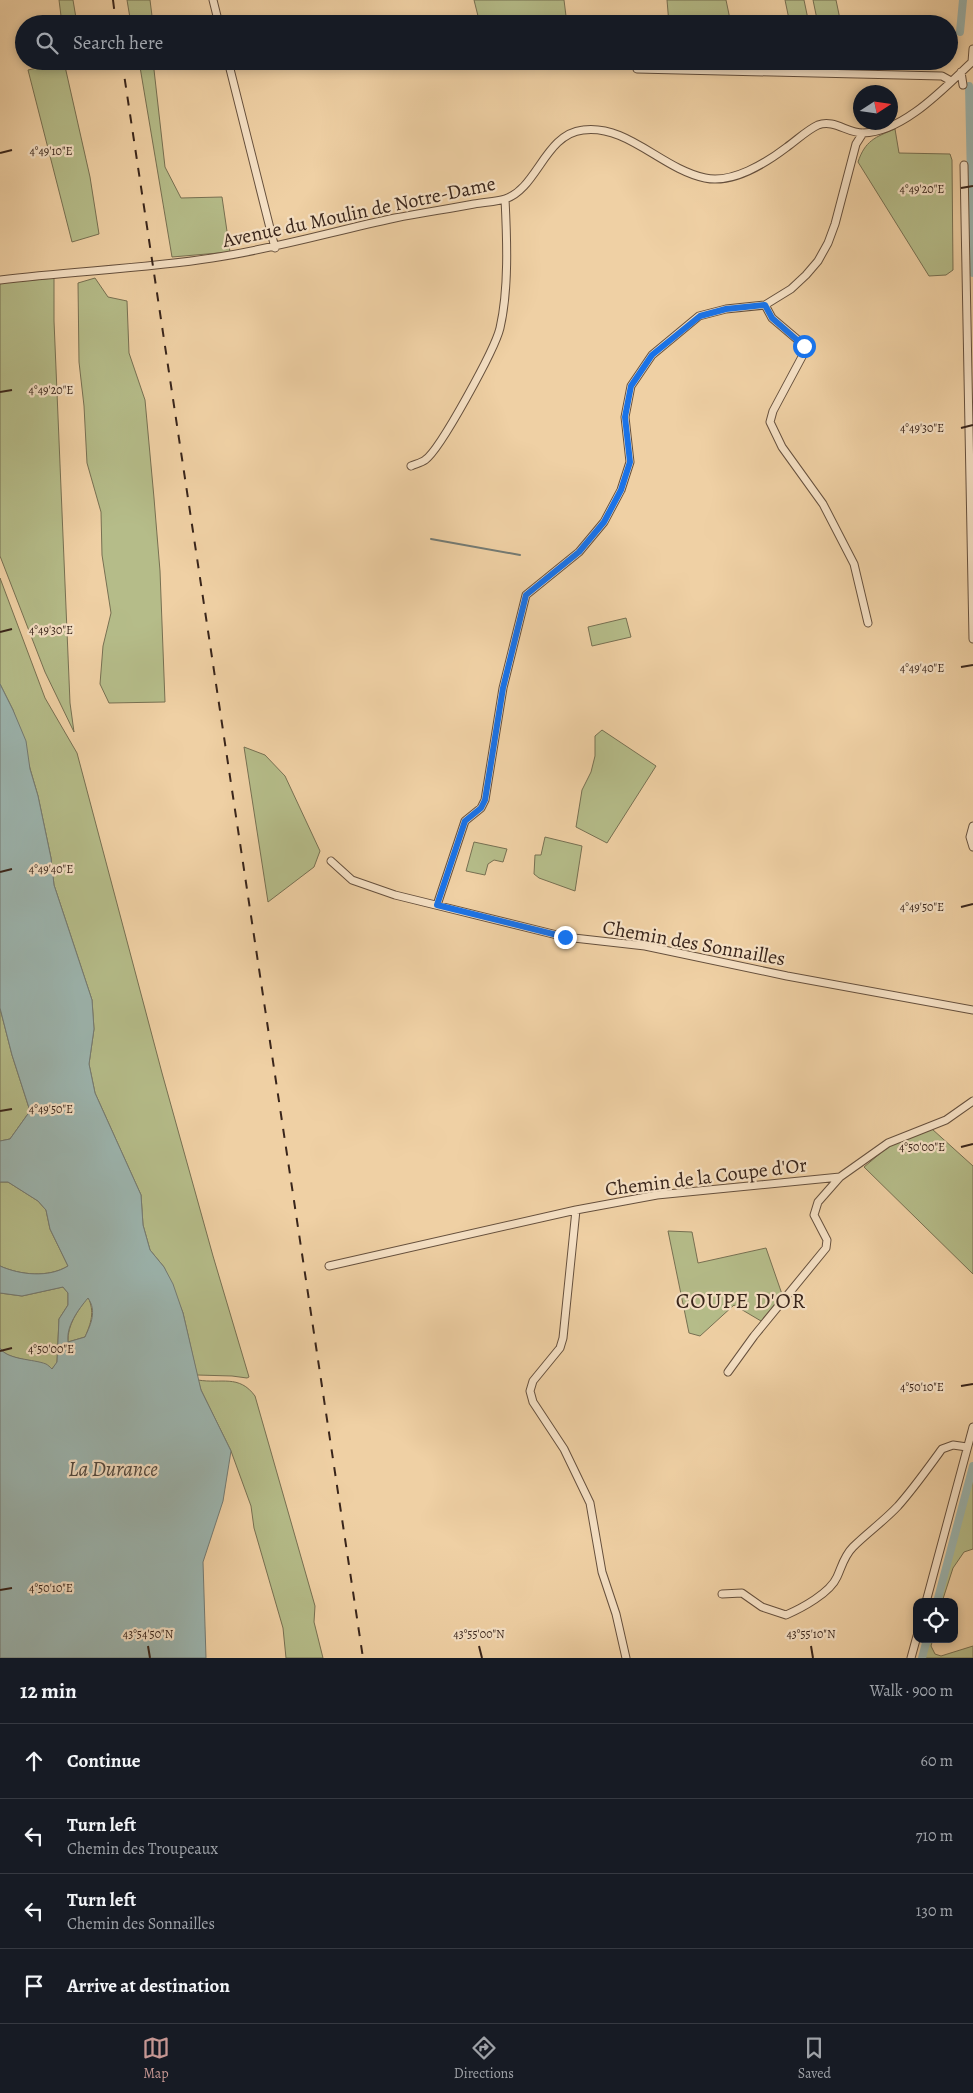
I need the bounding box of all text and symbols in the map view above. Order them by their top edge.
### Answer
search box [15,15,958,70]
icon: search [33,29,61,57]
text: Search here [73,30,163,56]
north arrow [853,85,898,130]
text: 4°49'10"E [29,143,73,159]
street label: Avenue du Moulin de Notre-Dame [219,170,498,254]
text: 4°49'20"E [900,181,944,197]
route start [793,335,816,358]
text: 4°49'20"E [29,382,73,398]
text: 4°49'30"E [900,420,944,436]
text: 4°49'30"E [29,622,73,638]
text: 4°49'40"E [900,660,944,676]
text: 4°49'40"E [29,861,73,877]
text: 4°49'50"E [900,899,944,915]
street label: Chemin des Sonnailles [601,914,787,972]
route end [554,926,577,949]
text: 4°49'50"E [29,1101,73,1117]
text: 4°50'00"E [899,1139,945,1155]
street label: Chemin de la Coupe d'Or [603,1151,809,1203]
district label: COUPE D'OR [676,1286,806,1316]
text: 4°50'00"E [28,1341,74,1357]
text: 4°50'10"E [900,1379,944,1395]
water label: La Durance [68,1455,158,1483]
text: 4°50'10"E [29,1580,73,1596]
map controls [913,1598,958,1643]
button: locate [913,1598,958,1643]
text: 43°54'50"N [123,1626,174,1642]
text: 43°55'00"N [453,1626,505,1642]
text: 43°55'10"N [786,1626,836,1642]
text: 12 min [20,1677,77,1705]
text: Walk · 900 m [870,1680,953,1702]
icon: ahead [20,1747,48,1775]
text: Continue [67,1748,141,1774]
text: 60 m [921,1750,953,1772]
text: Turn left [67,1812,136,1838]
icon: left [20,1822,48,1850]
text: 710 m [916,1825,953,1847]
text: Chemin des Troupeaux [67,1838,218,1860]
text: Turn left [67,1887,136,1913]
icon: left [20,1897,48,1925]
text: 130 m [916,1900,953,1922]
text: Chemin des Sonnailles [67,1913,215,1935]
icon: arrive [20,1972,48,2000]
text: Arrive at destination [67,1973,230,1999]
tab: Map [142,2034,170,2083]
tab: Directions [454,2034,514,2083]
tab: Saved [798,2034,831,2083]

